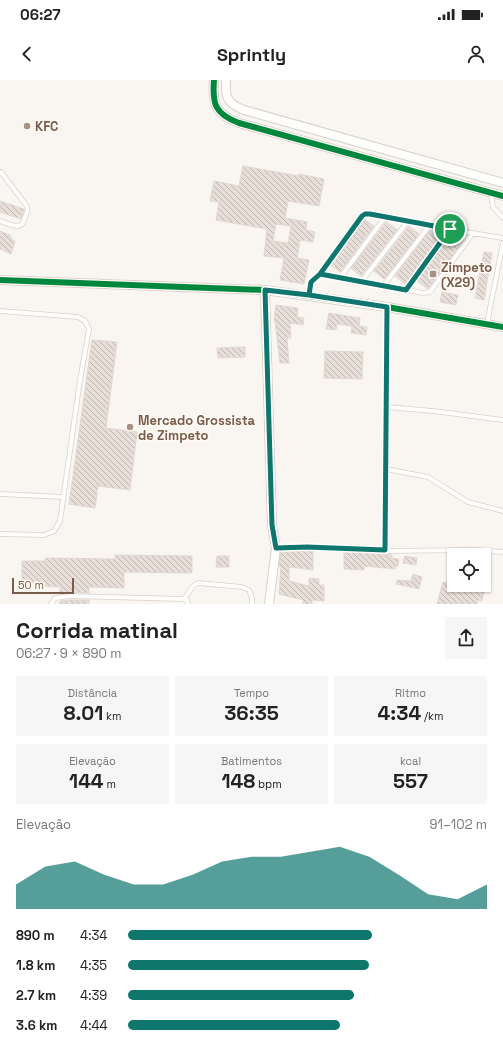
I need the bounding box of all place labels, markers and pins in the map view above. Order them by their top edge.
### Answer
place label: KFC [35,118,58,135]
marker: KFC [22,121,32,131]
pin [433,212,467,246]
place label: Zimpeto (X29) [441,259,492,291]
marker: Zimpeto (X29) [428,269,438,279]
place label: Mercado Grossista de Zimpeto [138,412,256,444]
marker: Mercado Grossista de Zimpeto [125,422,135,432]

